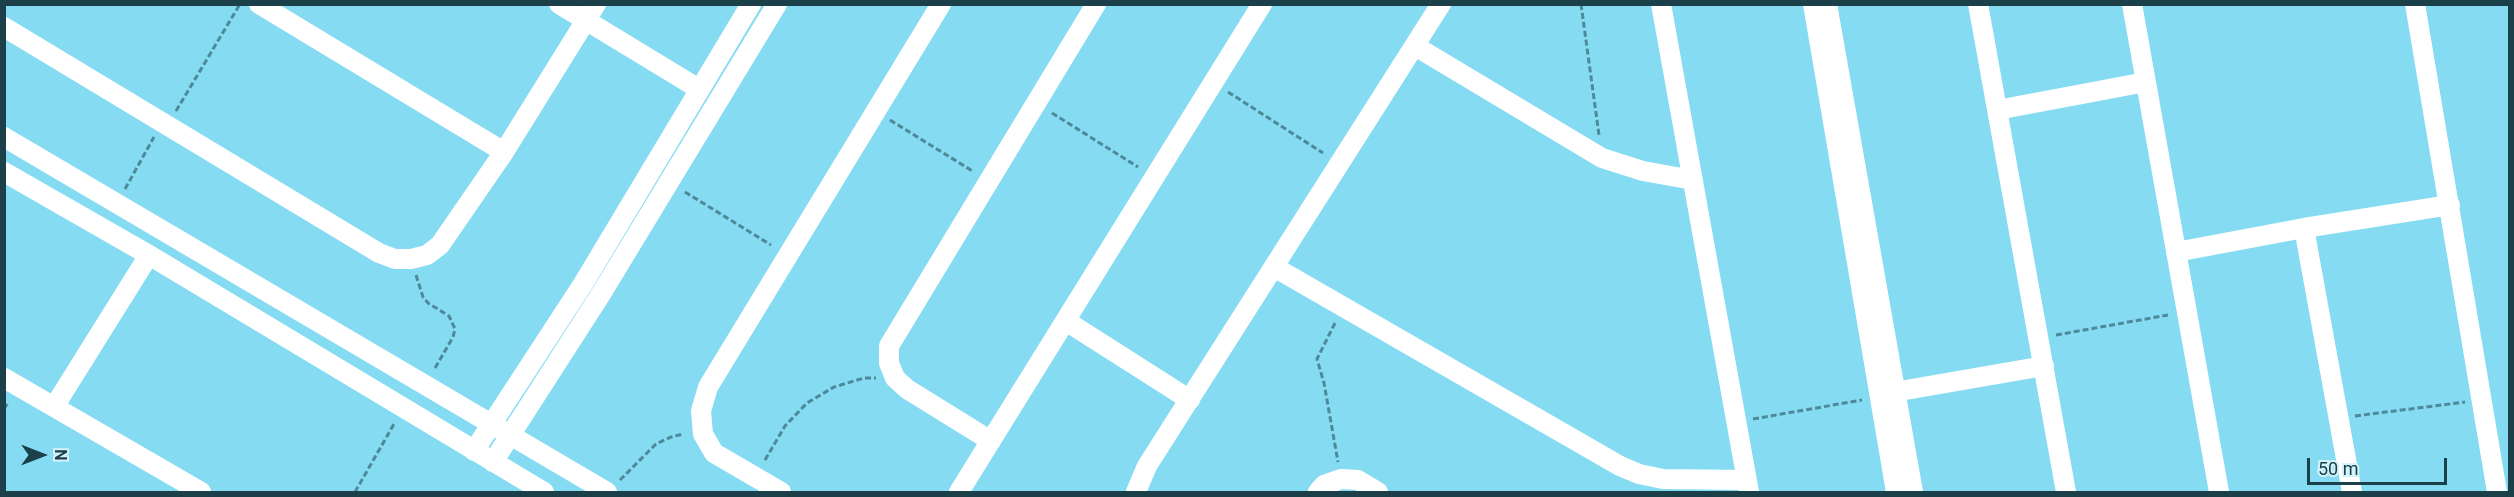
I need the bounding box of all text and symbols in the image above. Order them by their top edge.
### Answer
north arrow [12,425,72,485]
scale bar [2310,446,2450,484]
text: N [51,449,70,461]
text: 50 m [2318,458,2358,479]

